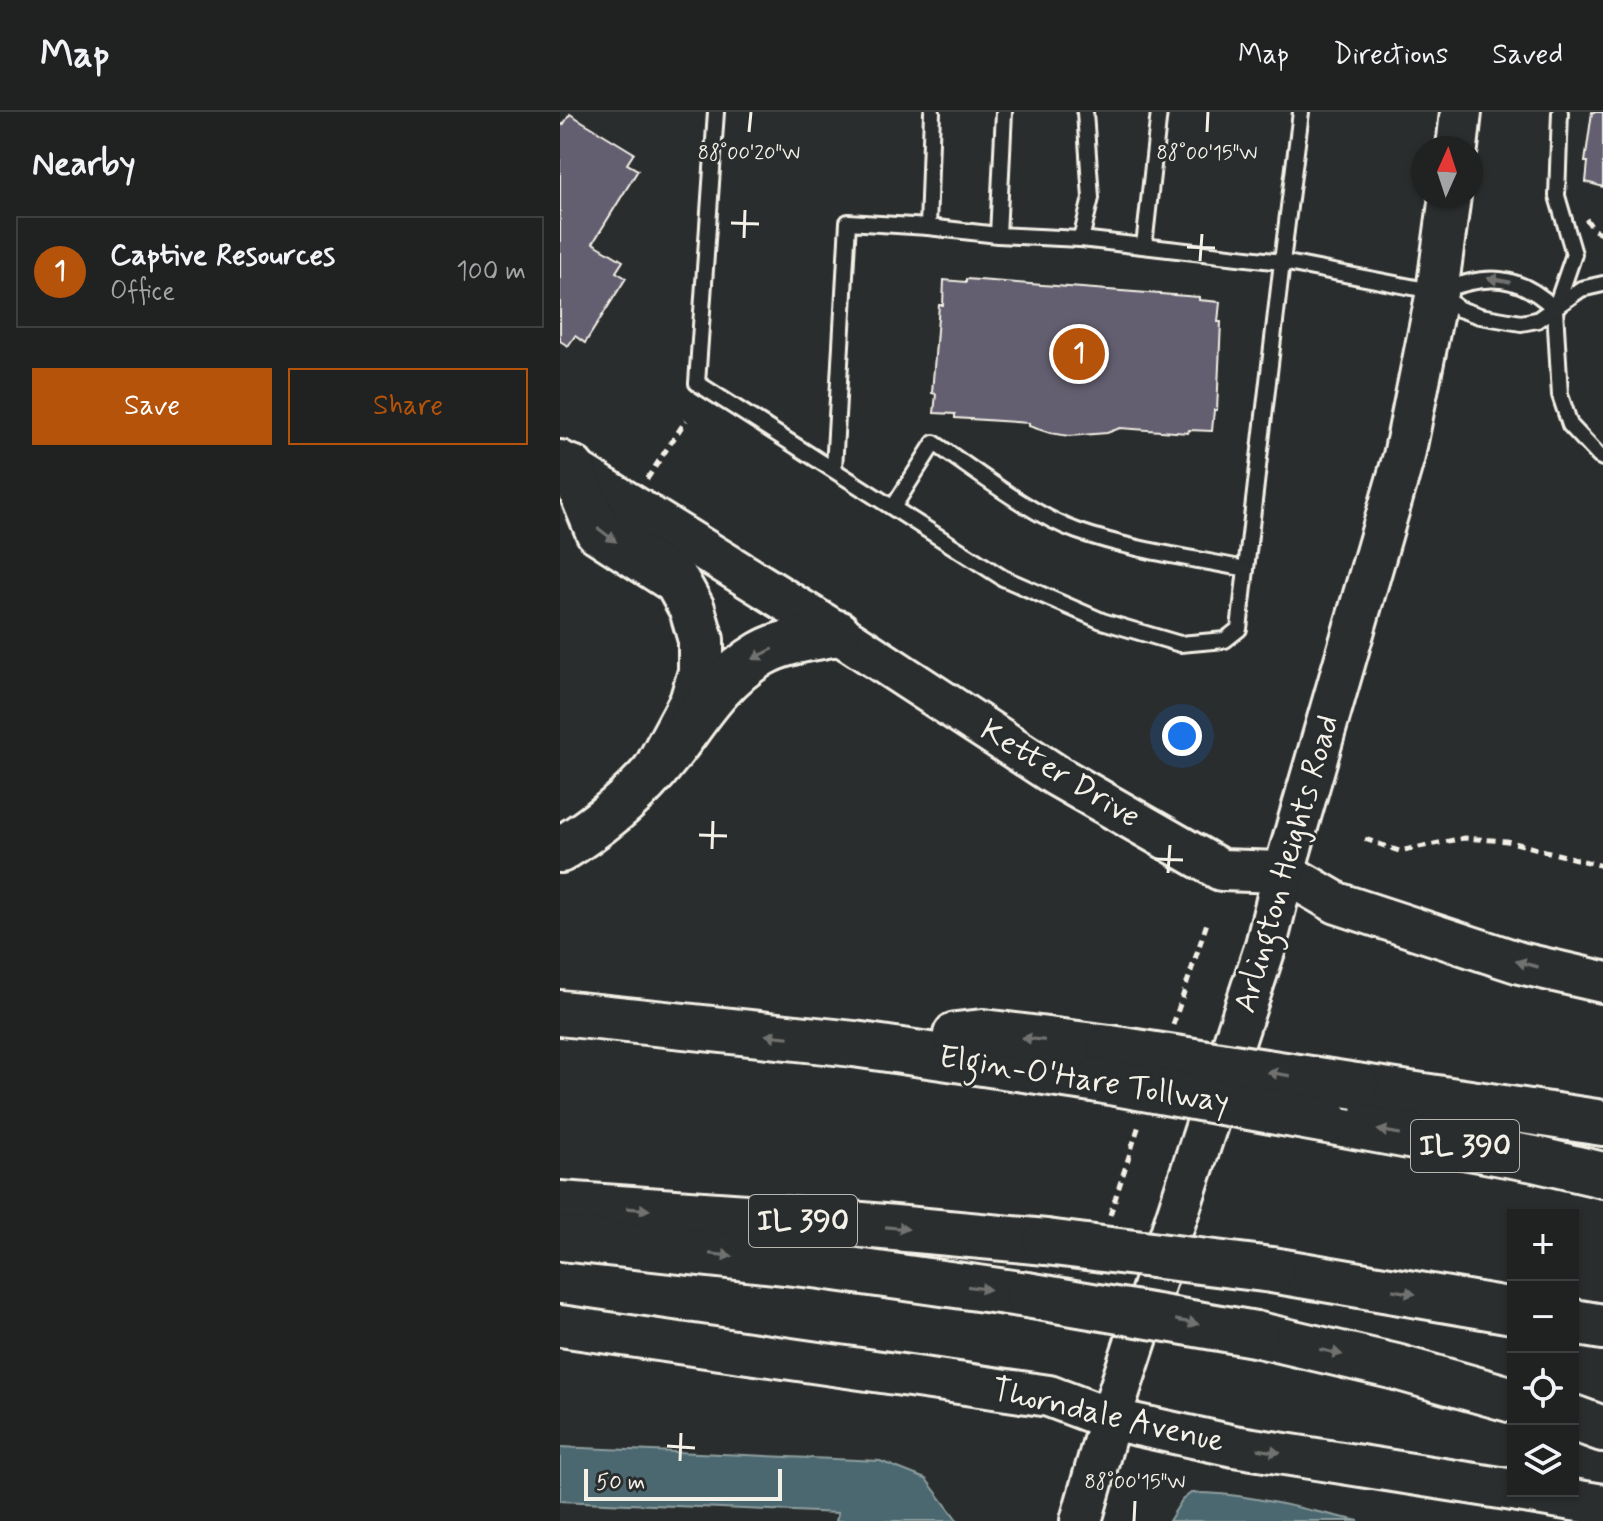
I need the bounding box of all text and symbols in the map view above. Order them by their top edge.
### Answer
text: Map [40,31,110,80]
text: Map [1238,37,1289,74]
text: Directions [1333,37,1448,74]
text: Saved [1492,37,1563,74]
north arrow [1411,136,1483,208]
text: 88°00'20"W [698,140,800,167]
text: 88°00'15"W [1157,140,1257,167]
text: Nearby [32,142,136,187]
text: Captive Resources [110,236,335,275]
text: 1 [54,255,66,289]
text: 100 m [456,255,526,289]
one-way arrow [1487,274,1512,286]
text: Office [110,275,175,309]
pin: 1 [1053,324,1105,384]
button: Save [32,368,272,445]
button: Share [288,368,528,445]
one-way arrow [596,527,618,543]
one-way arrow [752,648,775,661]
street label: Ketter Drive [972,710,1148,838]
street label: Arlington Heights Road [1224,710,1353,1019]
your location [1162,716,1202,756]
one-way arrow [1515,957,1540,969]
one-way arrow [764,1029,789,1042]
one-way arrow [1020,1032,1045,1045]
street label: Elgin-O'Hare Tollway [935,1036,1232,1127]
one-way arrow [1266,1067,1291,1080]
road number: IL 390 [1411,1120,1519,1172]
one-way arrow [1376,1126,1401,1138]
road number: IL 390 [749,1195,857,1247]
one-way arrow [626,1203,651,1216]
map controls [1507,1209,1579,1497]
button: + [1507,1209,1579,1281]
one-way arrow [885,1222,910,1235]
one-way arrow [709,1249,734,1262]
button: − [1507,1281,1579,1353]
one-way arrow [967,1282,992,1295]
one-way arrow [1392,1286,1417,1298]
one-way arrow [1175,1316,1200,1329]
one-way arrow [1318,1346,1343,1358]
button: locate [1507,1353,1579,1425]
street label: Thorndale Avenue [988,1369,1228,1463]
button: layers [1507,1425,1579,1497]
one-way arrow [1257,1445,1282,1458]
scale bar [584,1465,782,1501]
text: 50 m [596,1469,645,1497]
text: 88°00'15"W [1085,1469,1185,1496]

